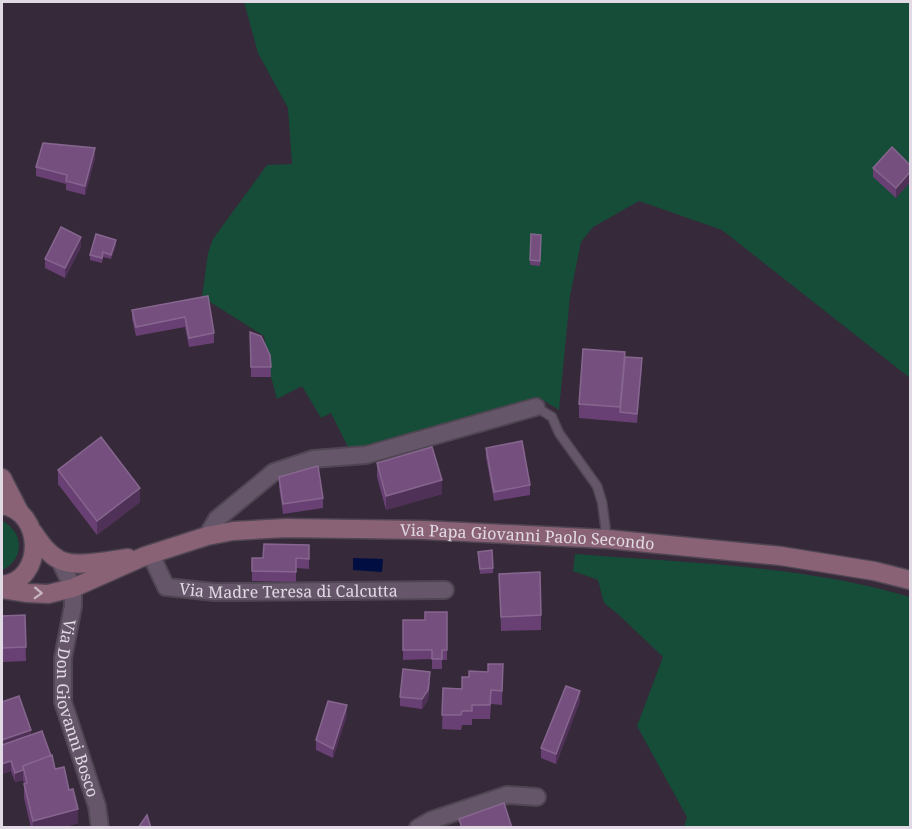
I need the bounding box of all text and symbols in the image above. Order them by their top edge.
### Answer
street label: Via Papa Giovanni Paolo Secondo [400,519,656,555]
street label: Via Madre Teresa di Calcutta [178,577,398,603]
one-way arrow [33,587,42,600]
street label: Via Don Giovanni Bosco [52,617,104,800]

